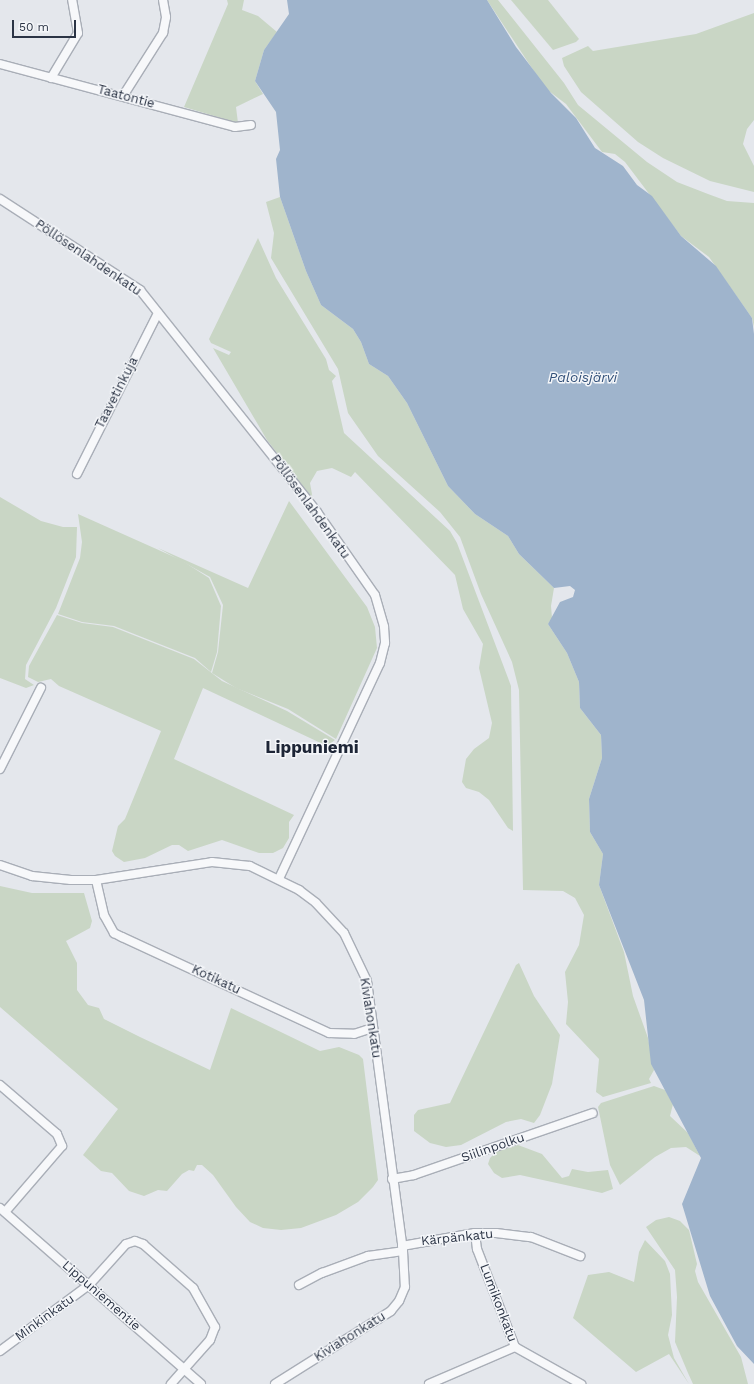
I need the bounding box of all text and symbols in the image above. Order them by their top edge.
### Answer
scale bar [14,12,78,38]
text: 50 m [19,20,49,34]
street label: Taatontie [96,82,156,112]
street label: Pöllösenlahdenkatu [32,217,144,299]
street label: Taavetinkuja [92,355,142,431]
water label: Paloisjärvi [549,369,617,385]
street label: Pöllösenlahdenkatu [267,452,353,562]
district label: Lippuniemi [265,738,359,758]
street label: Kotikatu [189,962,243,998]
street label: Kiviahonkatu [356,977,384,1059]
street label: Siilinpolku [459,1130,527,1166]
street label: Kärpänkatu [420,1226,494,1250]
street label: Lippuniementie [59,1258,143,1334]
street label: Lumikonkatu [476,1262,520,1344]
street label: Minkinkatu [12,1291,78,1345]
street label: Kiviahonkatu [311,1309,389,1365]

